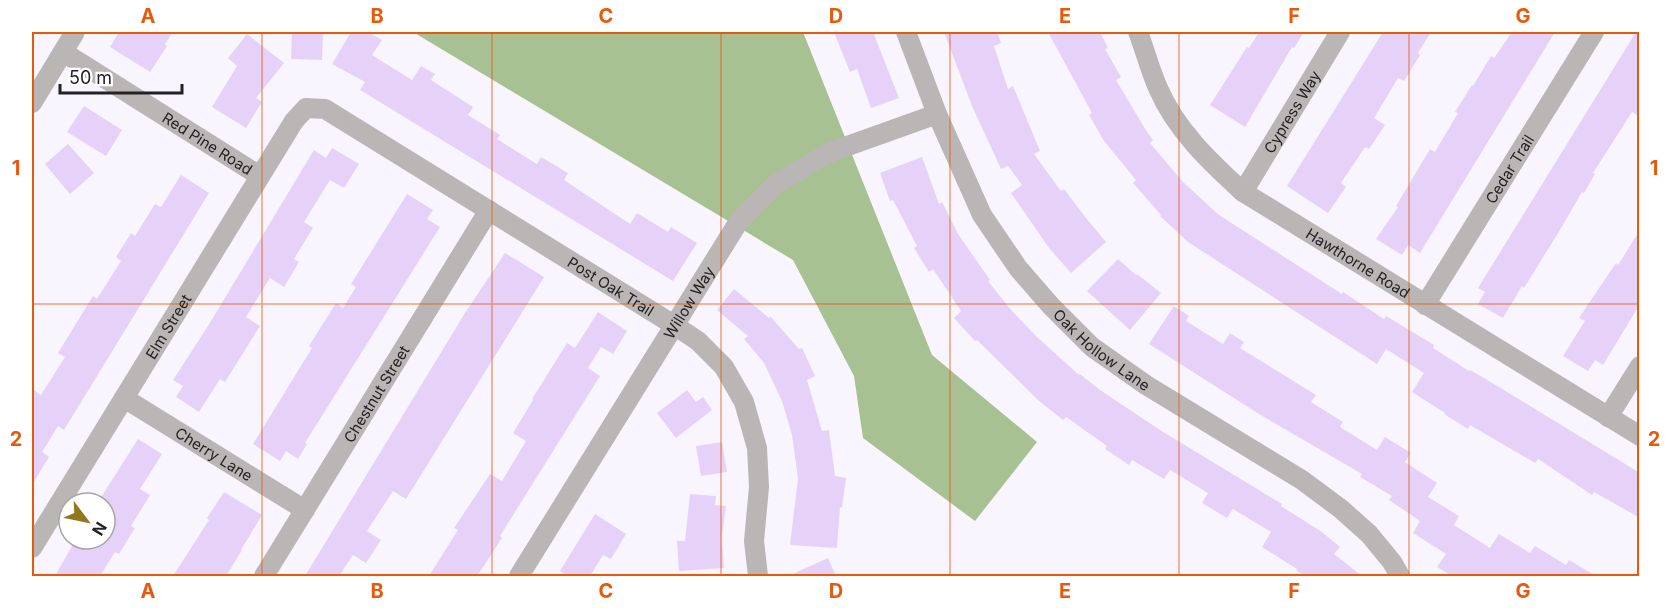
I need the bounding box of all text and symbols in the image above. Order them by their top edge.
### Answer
text: A [141,4,156,28]
text: B [370,4,384,28]
text: C [599,4,613,28]
text: D [829,4,843,28]
text: E [1059,4,1071,28]
text: F [1288,4,1300,28]
text: G [1515,4,1531,28]
scale bar [60,57,182,95]
street label: Cypress Way [1259,66,1324,157]
text: 50 m [69,67,112,88]
street label: Red Pine Road [159,108,256,179]
street label: Cedar Trail [1481,131,1538,207]
text: 1 [12,156,20,180]
text: 1 [1650,156,1658,180]
street label: Hawthorne Road [1303,224,1414,302]
street label: Post Oak Trail [564,252,658,320]
street label: Willow Way [659,262,718,342]
street label: Elm Street [141,290,195,362]
street label: Oak Hollow Lane [1050,305,1154,395]
street label: Chestnut Street [339,341,413,446]
street label: Cherry Lane [172,423,256,485]
text: 2 [10,427,22,451]
text: 2 [1648,427,1660,451]
north arrow [57,491,117,551]
text: N [88,518,111,539]
text: A [141,579,156,603]
text: B [370,579,384,603]
text: C [599,579,613,603]
text: D [829,579,843,603]
text: E [1059,579,1071,603]
text: F [1288,579,1300,603]
text: G [1515,579,1531,603]

